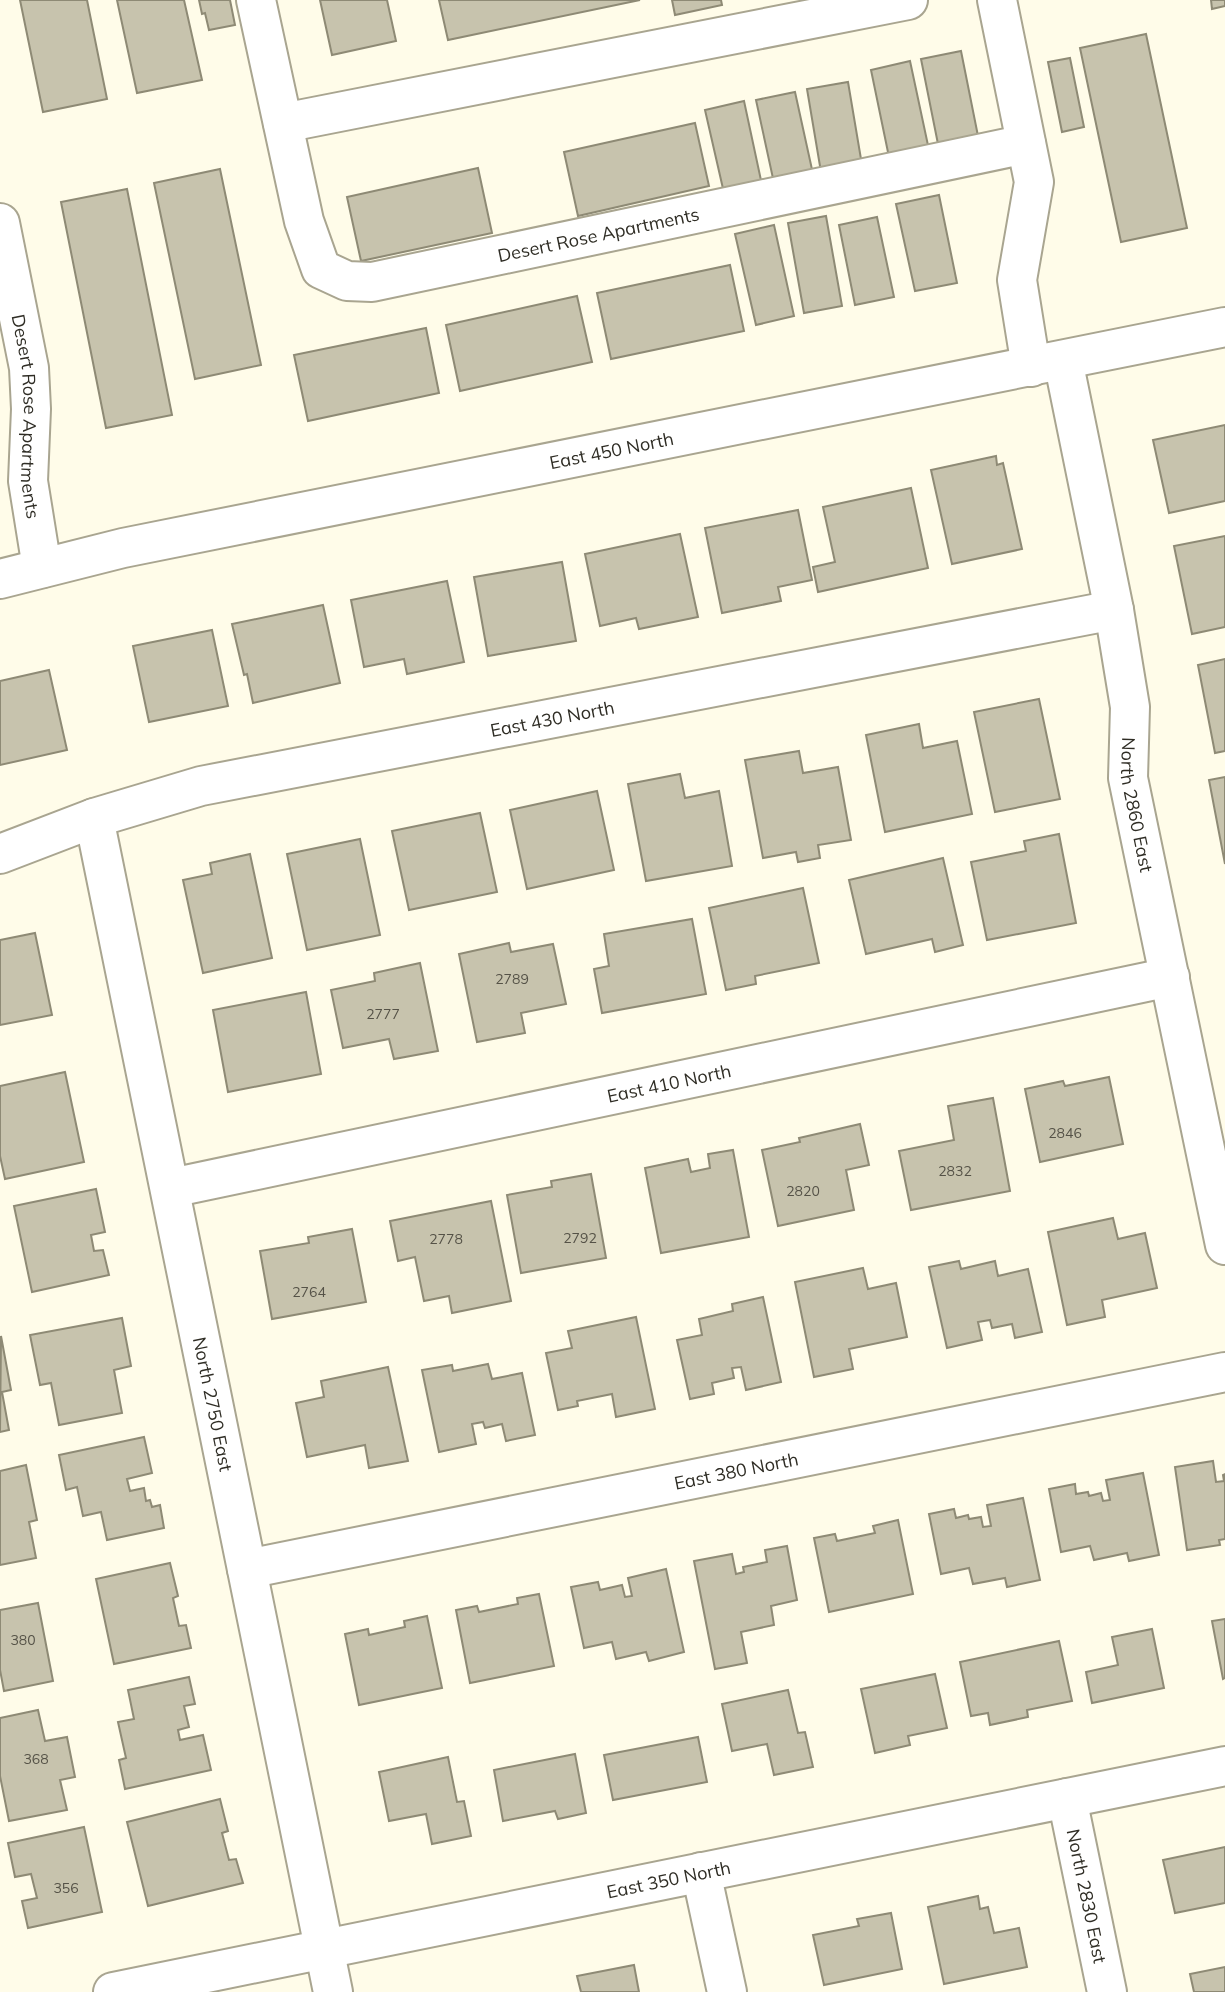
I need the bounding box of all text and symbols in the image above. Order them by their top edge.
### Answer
street label: Desert Rose Apartments [495,202,701,267]
street label: Desert Rose Apartments [7,312,45,520]
street label: East 450 North [547,426,675,474]
street label: East 430 North [488,695,616,742]
street label: North 2860 East [1116,737,1159,874]
house number: 2789 [495,970,529,988]
house number: 2777 [366,1005,400,1023]
street label: East 410 North [605,1059,733,1107]
house number: 2846 [1048,1124,1082,1142]
house number: 2832 [938,1162,972,1180]
house number: 2820 [786,1182,820,1200]
house number: 2792 [563,1229,597,1247]
house number: 2778 [429,1230,463,1248]
house number: 2764 [292,1283,326,1301]
street label: North 2750 East [188,1335,238,1473]
street label: East 380 North [672,1447,800,1494]
house number: 380 [10,1631,36,1649]
house number: 368 [23,1750,49,1768]
street label: North 2830 East [1062,1827,1112,1965]
street label: East 350 North [605,1855,733,1903]
house number: 356 [53,1879,79,1897]

